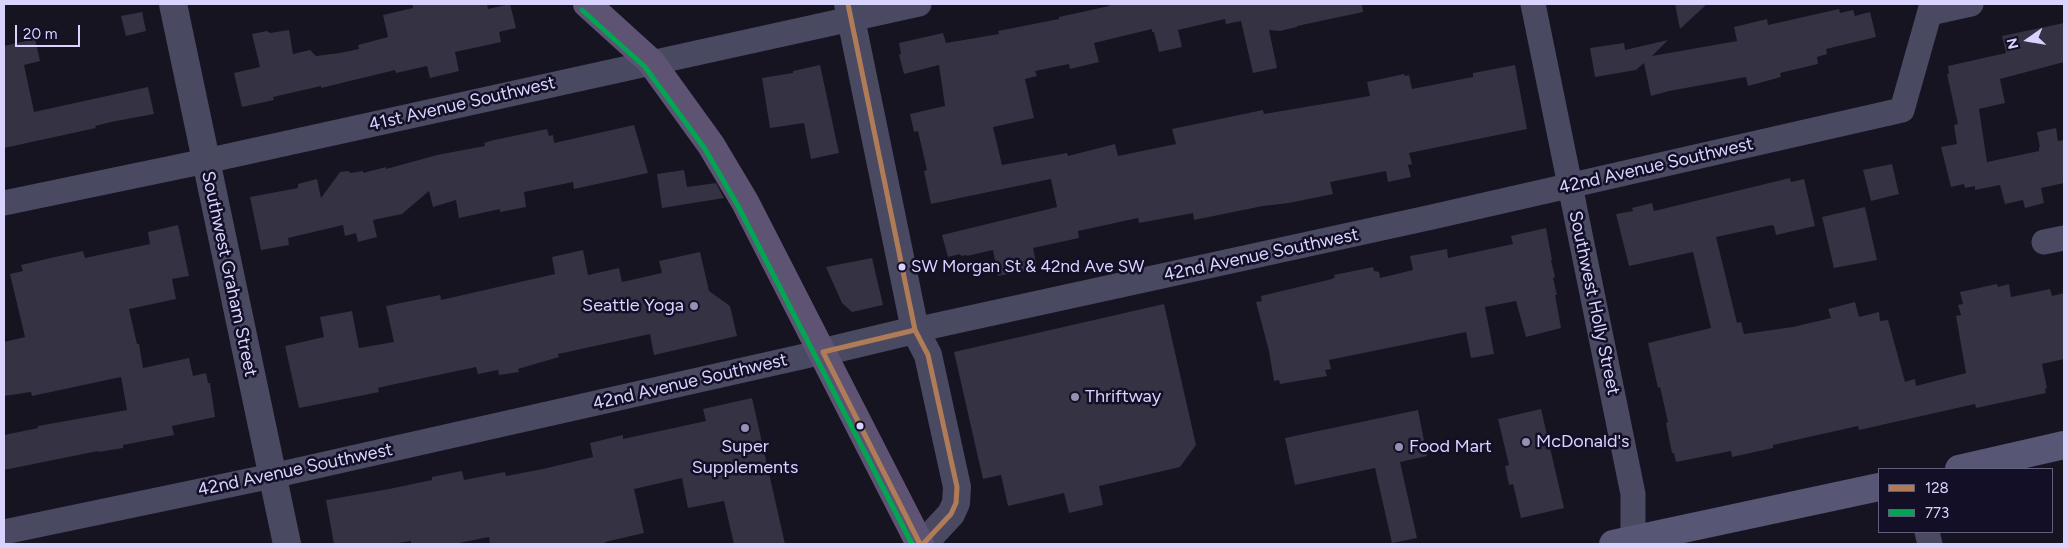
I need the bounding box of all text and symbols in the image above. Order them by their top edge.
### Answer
scale bar [18,15,82,47]
north arrow [2003,15,2053,65]
text: 20 m [23,25,57,43]
text: N [2003,36,2022,51]
street label: 41st Avenue Southwest [367,72,557,136]
street label: 42nd Avenue Southwest [1557,133,1755,199]
street label: Southwest Graham Street [197,169,261,379]
street label: Southwest Holly Street [1564,209,1624,397]
street label: 42nd Avenue Southwest [1162,224,1360,286]
place label: SW Morgan St & 42nd Ave SW [911,257,1144,277]
marker: SW Morgan St & 42nd Ave SW [897,262,907,272]
place label: Seattle Yoga [582,295,684,317]
marker: Seattle Yoga [688,300,700,312]
street label: 42nd Avenue Southwest [591,349,789,415]
place label: Thriftway [1085,386,1161,408]
marker: Thriftway [1069,391,1081,403]
unlabelled marker [855,421,865,431]
marker: Super Supplements [739,422,751,434]
place label: McDonald's [1536,431,1630,453]
place label: Super Supplements [692,436,798,478]
place label: Food Mart [1409,436,1492,458]
marker: McDonald's [1520,436,1532,448]
street label: 42nd Avenue Southwest [196,439,394,501]
marker: Food Mart [1393,441,1405,453]
legend [1878,468,2053,533]
text: 128 [1925,479,1949,497]
text: 773 [1925,504,1949,522]

